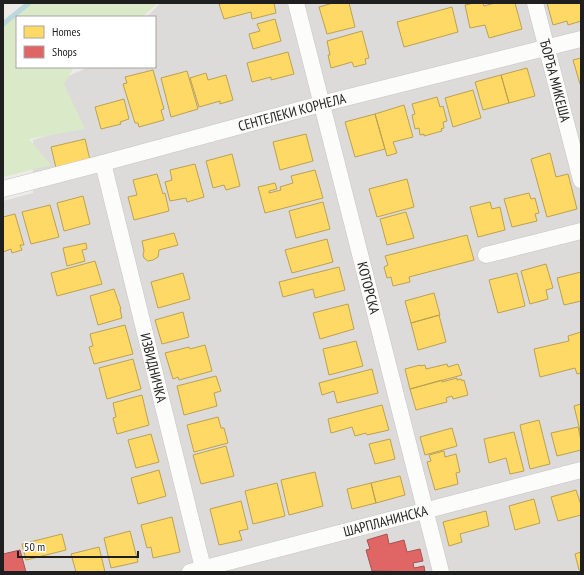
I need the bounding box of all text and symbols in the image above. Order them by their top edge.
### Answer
legend [16,16,156,68]
text: Homes [52,24,80,39]
street label: ЂОРЂА МИКЕША [536,37,575,124]
text: Shops [52,44,77,59]
street label: СЕНТЕЛЕКИ КОРНЕЛА [236,89,348,135]
street label: КОТОРСКА [353,260,384,316]
street label: ИЗВИДНИЧКА [136,331,171,405]
street label: ШАРПЛАНИНСКА [341,501,430,541]
scale bar [18,533,138,559]
text: 50 m [24,539,45,554]

